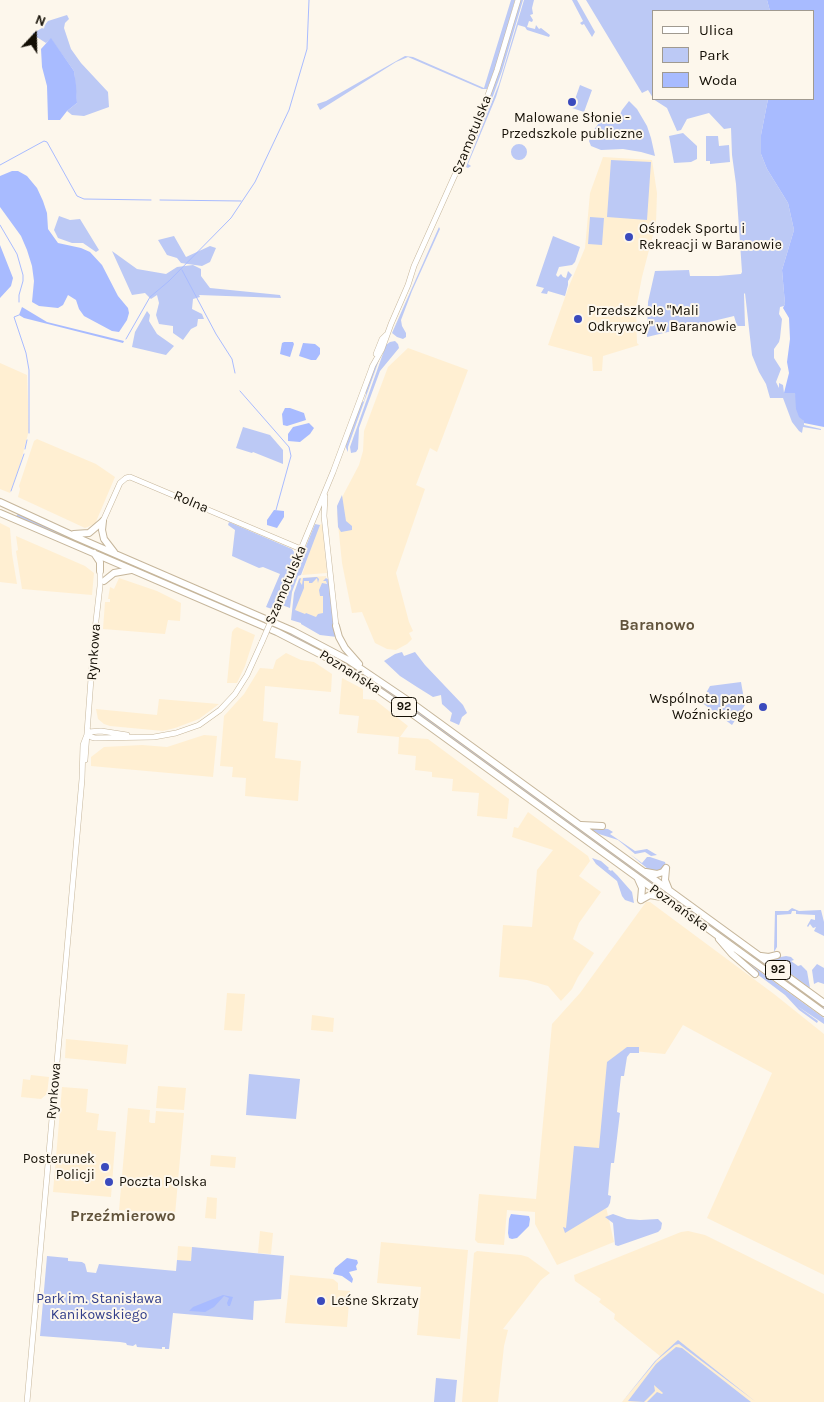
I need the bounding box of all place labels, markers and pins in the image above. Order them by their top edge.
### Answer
marker: Malowane Słonie - Przedszkole publiczne [566,96,578,108]
place label: Malowane Słonie - Przedszkole publiczne [501,110,643,142]
place label: Ośrodek Sportu i Rekreacji w Baranowie [639,221,782,253]
marker: Ośrodek Sportu i Rekreacji w Baranowie [623,231,635,243]
place label: Przedszkole "Mali Odkrywcy" w Baranowie [588,303,737,336]
marker: Przedszkole "Mali Odkrywcy" w Baranowie [572,313,584,325]
place label: Wspólnota pana Woźnickiego [650,691,753,724]
marker: Wspólnota pana Woźnickiego [757,701,769,713]
place label: Posterunek Policji [23,1151,95,1184]
marker: Posterunek Policji [99,1161,111,1173]
place label: Poczta Polska [119,1174,207,1190]
marker: Poczta Polska [103,1176,115,1188]
place label: Leśne Skrzaty [331,1293,419,1309]
marker: Leśne Skrzaty [315,1295,327,1307]

